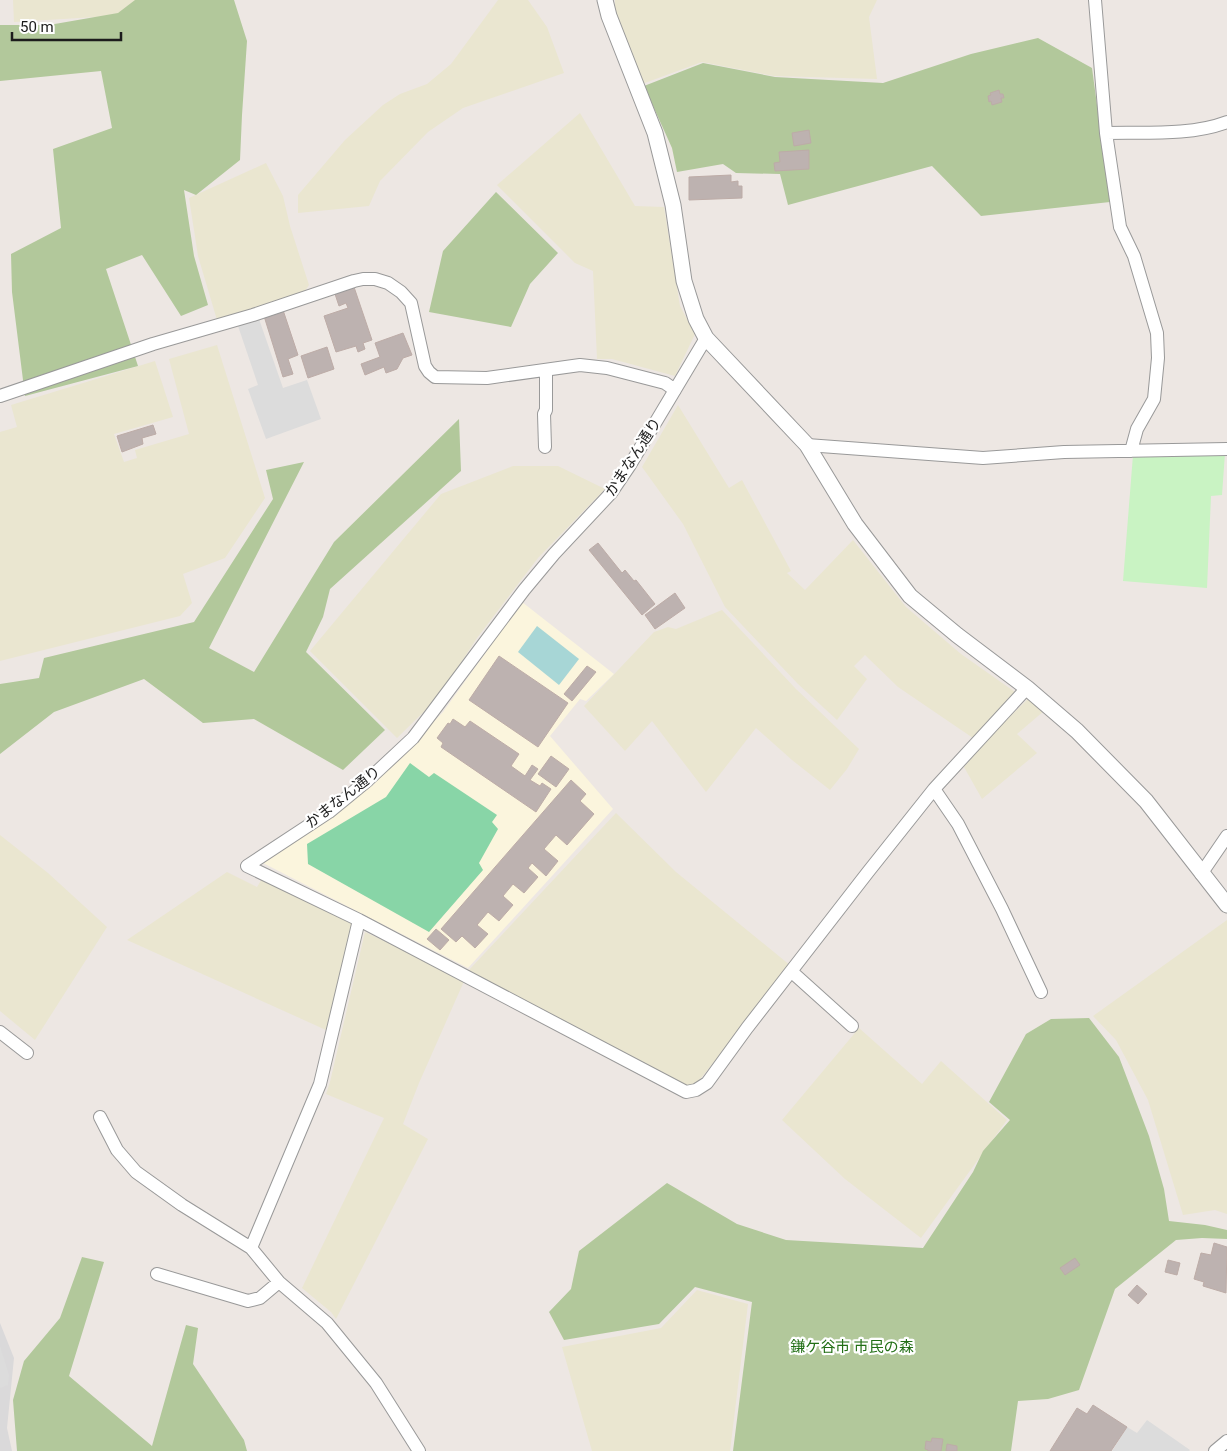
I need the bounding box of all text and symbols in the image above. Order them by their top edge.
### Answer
scale bar [12,10,121,42]
text: 50 m [20,18,54,36]
street label: かまなん通り [601,414,665,500]
street label: かまなん通り [302,762,384,832]
park label: 鎌ケ谷市 市民の森 [790,1338,914,1356]

